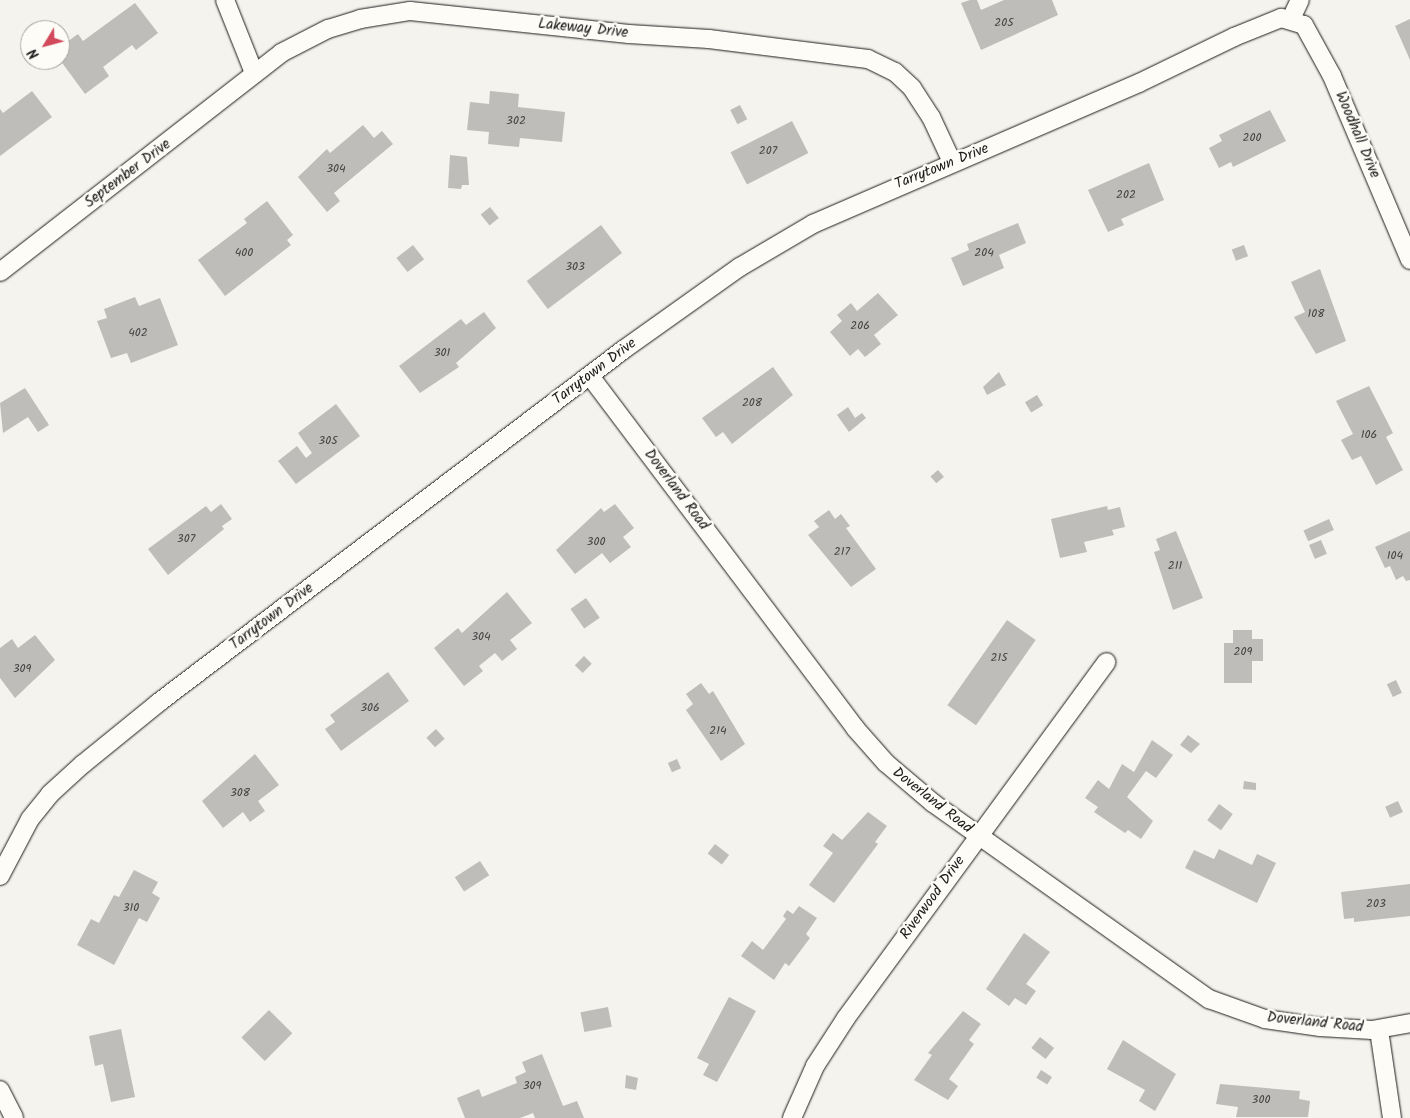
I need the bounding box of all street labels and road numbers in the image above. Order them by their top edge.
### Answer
street label: Lakeway Drive [537,15,629,43]
street label: Woodhall Drive [1331,89,1383,181]
street label: September Drive [81,136,175,212]
street label: Tarrytown Drive [892,140,992,194]
street label: Tarrytown Drive [550,335,640,409]
street label: Doverland Road [640,446,712,534]
street label: Tarrytown Drive [227,580,317,654]
street label: Doverland Road [888,764,976,838]
street label: Riverwood Drive [897,853,969,943]
street label: Doverland Road [1266,1009,1364,1037]

